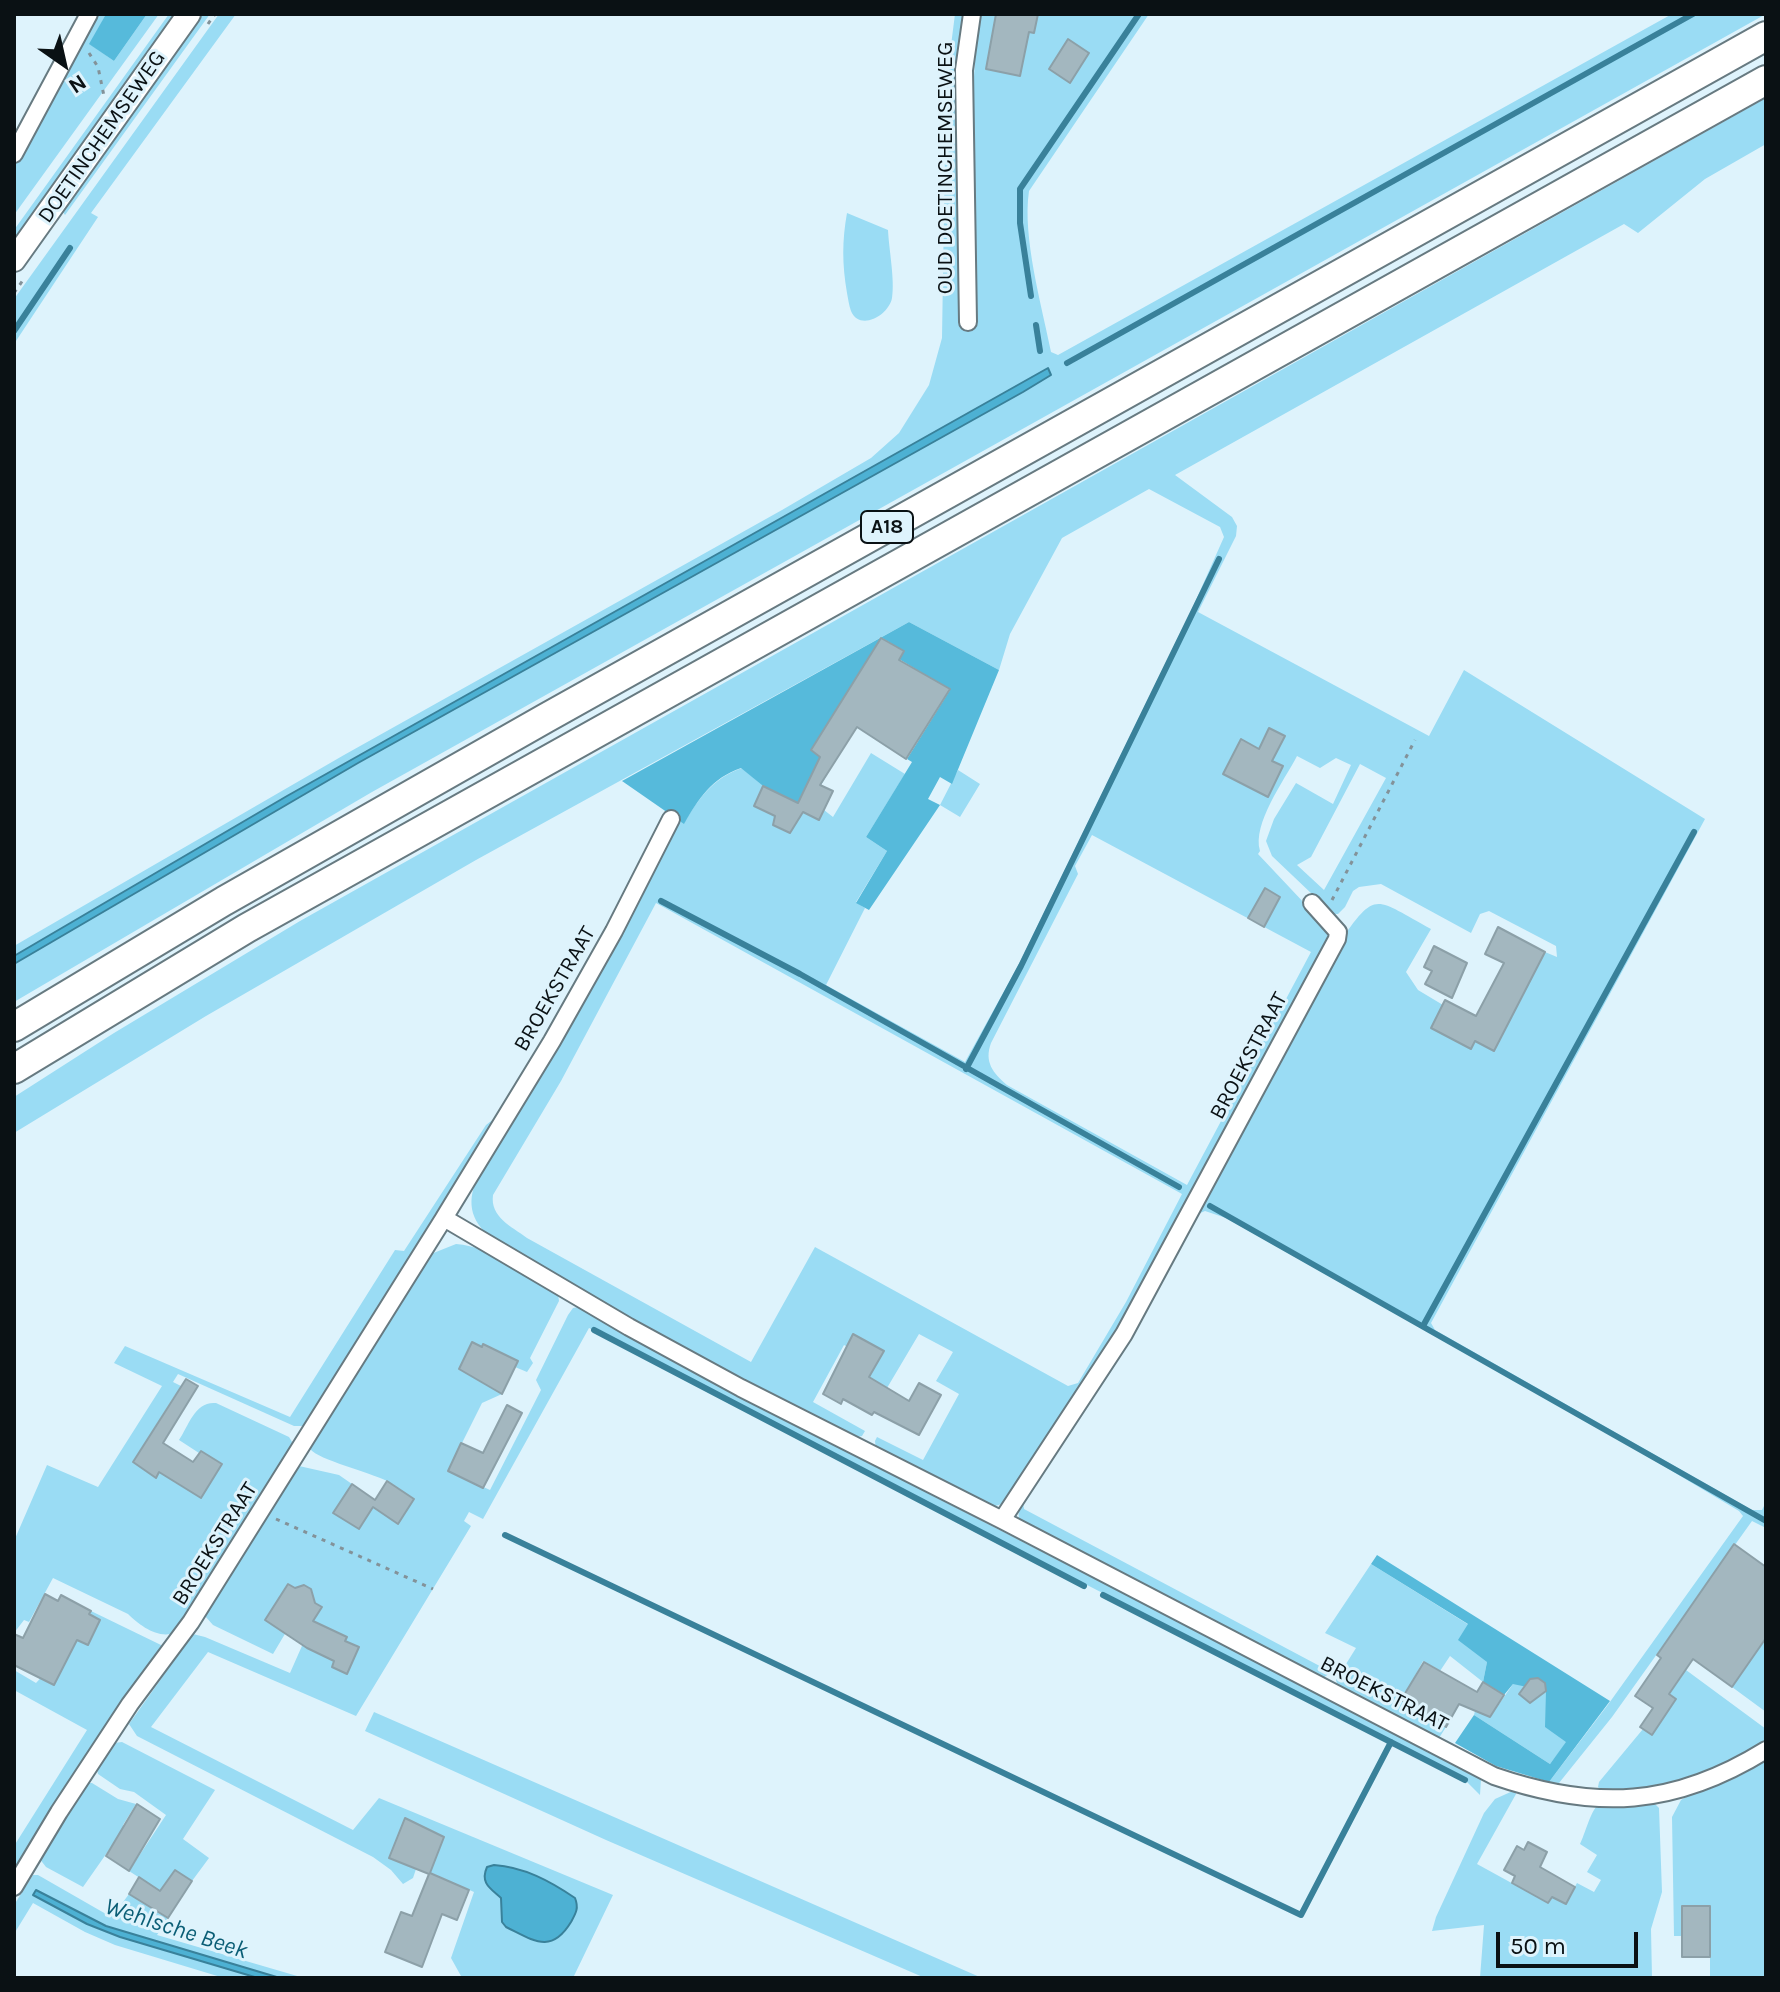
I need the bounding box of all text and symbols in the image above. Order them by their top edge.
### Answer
north arrow [24,24,104,104]
street label: OUD DOETINCHEMSEWEG [933,42,959,294]
street label: DOETINCHEMSEWEG [33,46,171,228]
road number: A18 [861,511,913,543]
street label: BROEKSTRAAT [509,922,601,1056]
street label: BROEKSTRAAT [1204,988,1294,1124]
street label: BROEKSTRAAT [167,1478,263,1610]
street label: BROEKSTRAAT [1316,1650,1452,1738]
water label: Wehlsche Beek [101,1892,251,1966]
scale bar [1500,1916,1642,1966]
text: 50 m [1510,1932,1566,1960]

